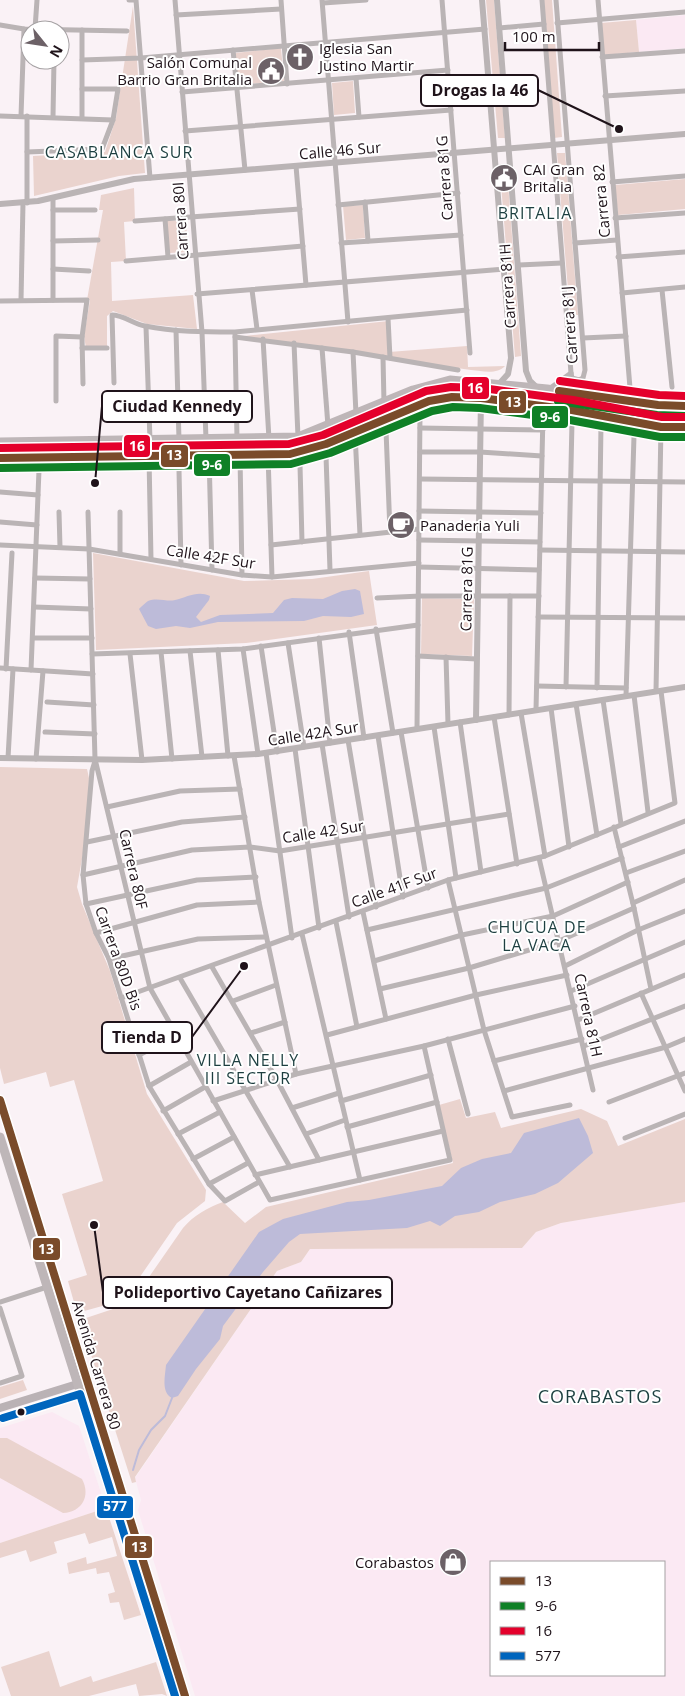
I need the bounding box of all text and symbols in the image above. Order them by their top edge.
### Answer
north arrow [20,20,70,70]
scale bar [505,20,599,52]
text: 100 m [512,26,556,46]
place label: Iglesia San Justino Martir [317,38,414,75]
text: N [46,42,68,61]
church icon: Iglesia San Justino Martir [285,42,315,72]
place label: Salón Comunal Barrio Gran Britalia [117,52,252,89]
public building icon: Salón Comunal Barrio Gran Britalia [256,56,286,86]
callout: Drogas la 46 [421,75,538,106]
text: Drogas la 46 [432,79,528,101]
street label: Carrera 81G [431,135,457,221]
street label: Calle 46 Sur [298,136,382,164]
district label: CASABLANCA SUR [45,141,193,163]
place label: CAI Gran Britalia [523,159,585,196]
public building icon: CAI Gran Britalia [489,163,519,193]
street label: Carrera 82 [588,163,614,239]
street label: Carrera 80I [167,181,193,261]
district label: BRITALIA [498,202,572,224]
street label: Carrera 81H [494,243,520,329]
street label: Carrera 81J [556,285,582,365]
line badge: 16 [461,376,490,400]
text: 16 [467,378,483,397]
line badge: 13 [498,390,527,414]
callout: Ciudad Kennedy [102,391,252,422]
text: 13 [505,392,521,411]
text: Ciudad Kennedy [112,395,243,417]
line badge: 9-6 [531,405,569,429]
text: 9-6 [540,407,560,426]
line badge: 16 [123,434,151,458]
text: 16 [129,436,145,455]
line badge: 13 [160,444,189,468]
text: 13 [166,445,182,464]
line badge: 9-6 [193,453,231,477]
text: 9-6 [202,455,222,474]
cafe icon: Panaderia Yuli [386,510,416,540]
place label: Panaderia Yuli [420,515,520,535]
street label: Calle 42F Sur [165,539,257,573]
street label: Carrera 81G [455,546,477,632]
street label: Calle 42A Sur [266,716,360,750]
street label: Calle 42 Sur [281,815,365,847]
street label: Carrera 80F [115,827,153,911]
street label: Calle 41F Sur [348,862,440,912]
street label: Carrera 80D Bis [91,903,147,1013]
district label: CHUCUA DE LA VACA [487,916,587,956]
street label: Carrera 81H [570,971,608,1059]
callout: Tienda D [102,1022,192,1053]
text: Tienda D [112,1026,182,1048]
district label: VILLA NELLY III SECTOR [197,1049,299,1089]
line badge: 13 [32,1237,61,1261]
text: 13 [38,1239,54,1258]
callout: Polideportivo Cayetano Cañizares [103,1277,392,1308]
text: Polideportivo Cayetano Cañizares [114,1281,382,1303]
street label: Avenida Carrera 80 [68,1298,126,1432]
district label: CORABASTOS [538,1384,662,1408]
unlabelled marker [16,1407,26,1417]
line badge: 577 [96,1495,134,1519]
text: 577 [103,1496,127,1515]
line badge: 13 [124,1535,153,1559]
text: 13 [131,1537,147,1556]
shop icon: Corabastos [438,1547,468,1577]
place label: Corabastos [355,1552,434,1572]
legend [490,1561,665,1676]
text: 13 [535,1570,552,1590]
text: 9-6 [535,1595,557,1615]
text: 16 [535,1620,552,1640]
text: 577 [535,1645,561,1665]

